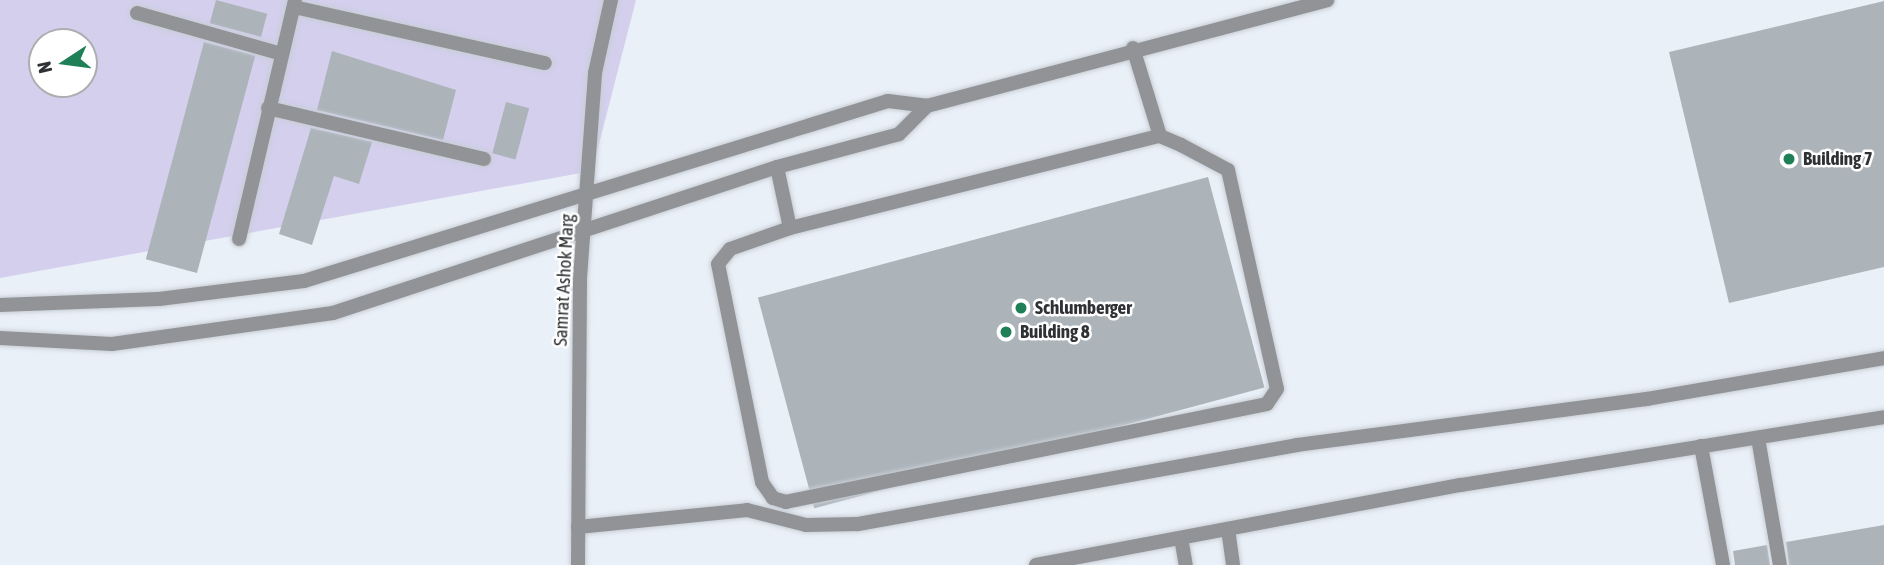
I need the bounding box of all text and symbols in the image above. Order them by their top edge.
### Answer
north arrow [28,28,98,98]
text: N [33,59,56,75]
place label: Building 7 [1803,148,1873,170]
marker: Building 7 [1781,151,1797,167]
street label: Samrat Ashok Marg [549,213,579,347]
place label: Schlumberger [1035,297,1132,319]
marker: Schlumberger [1013,300,1029,316]
place label: Building 8 [1020,321,1090,343]
marker: Building 8 [998,324,1014,340]

